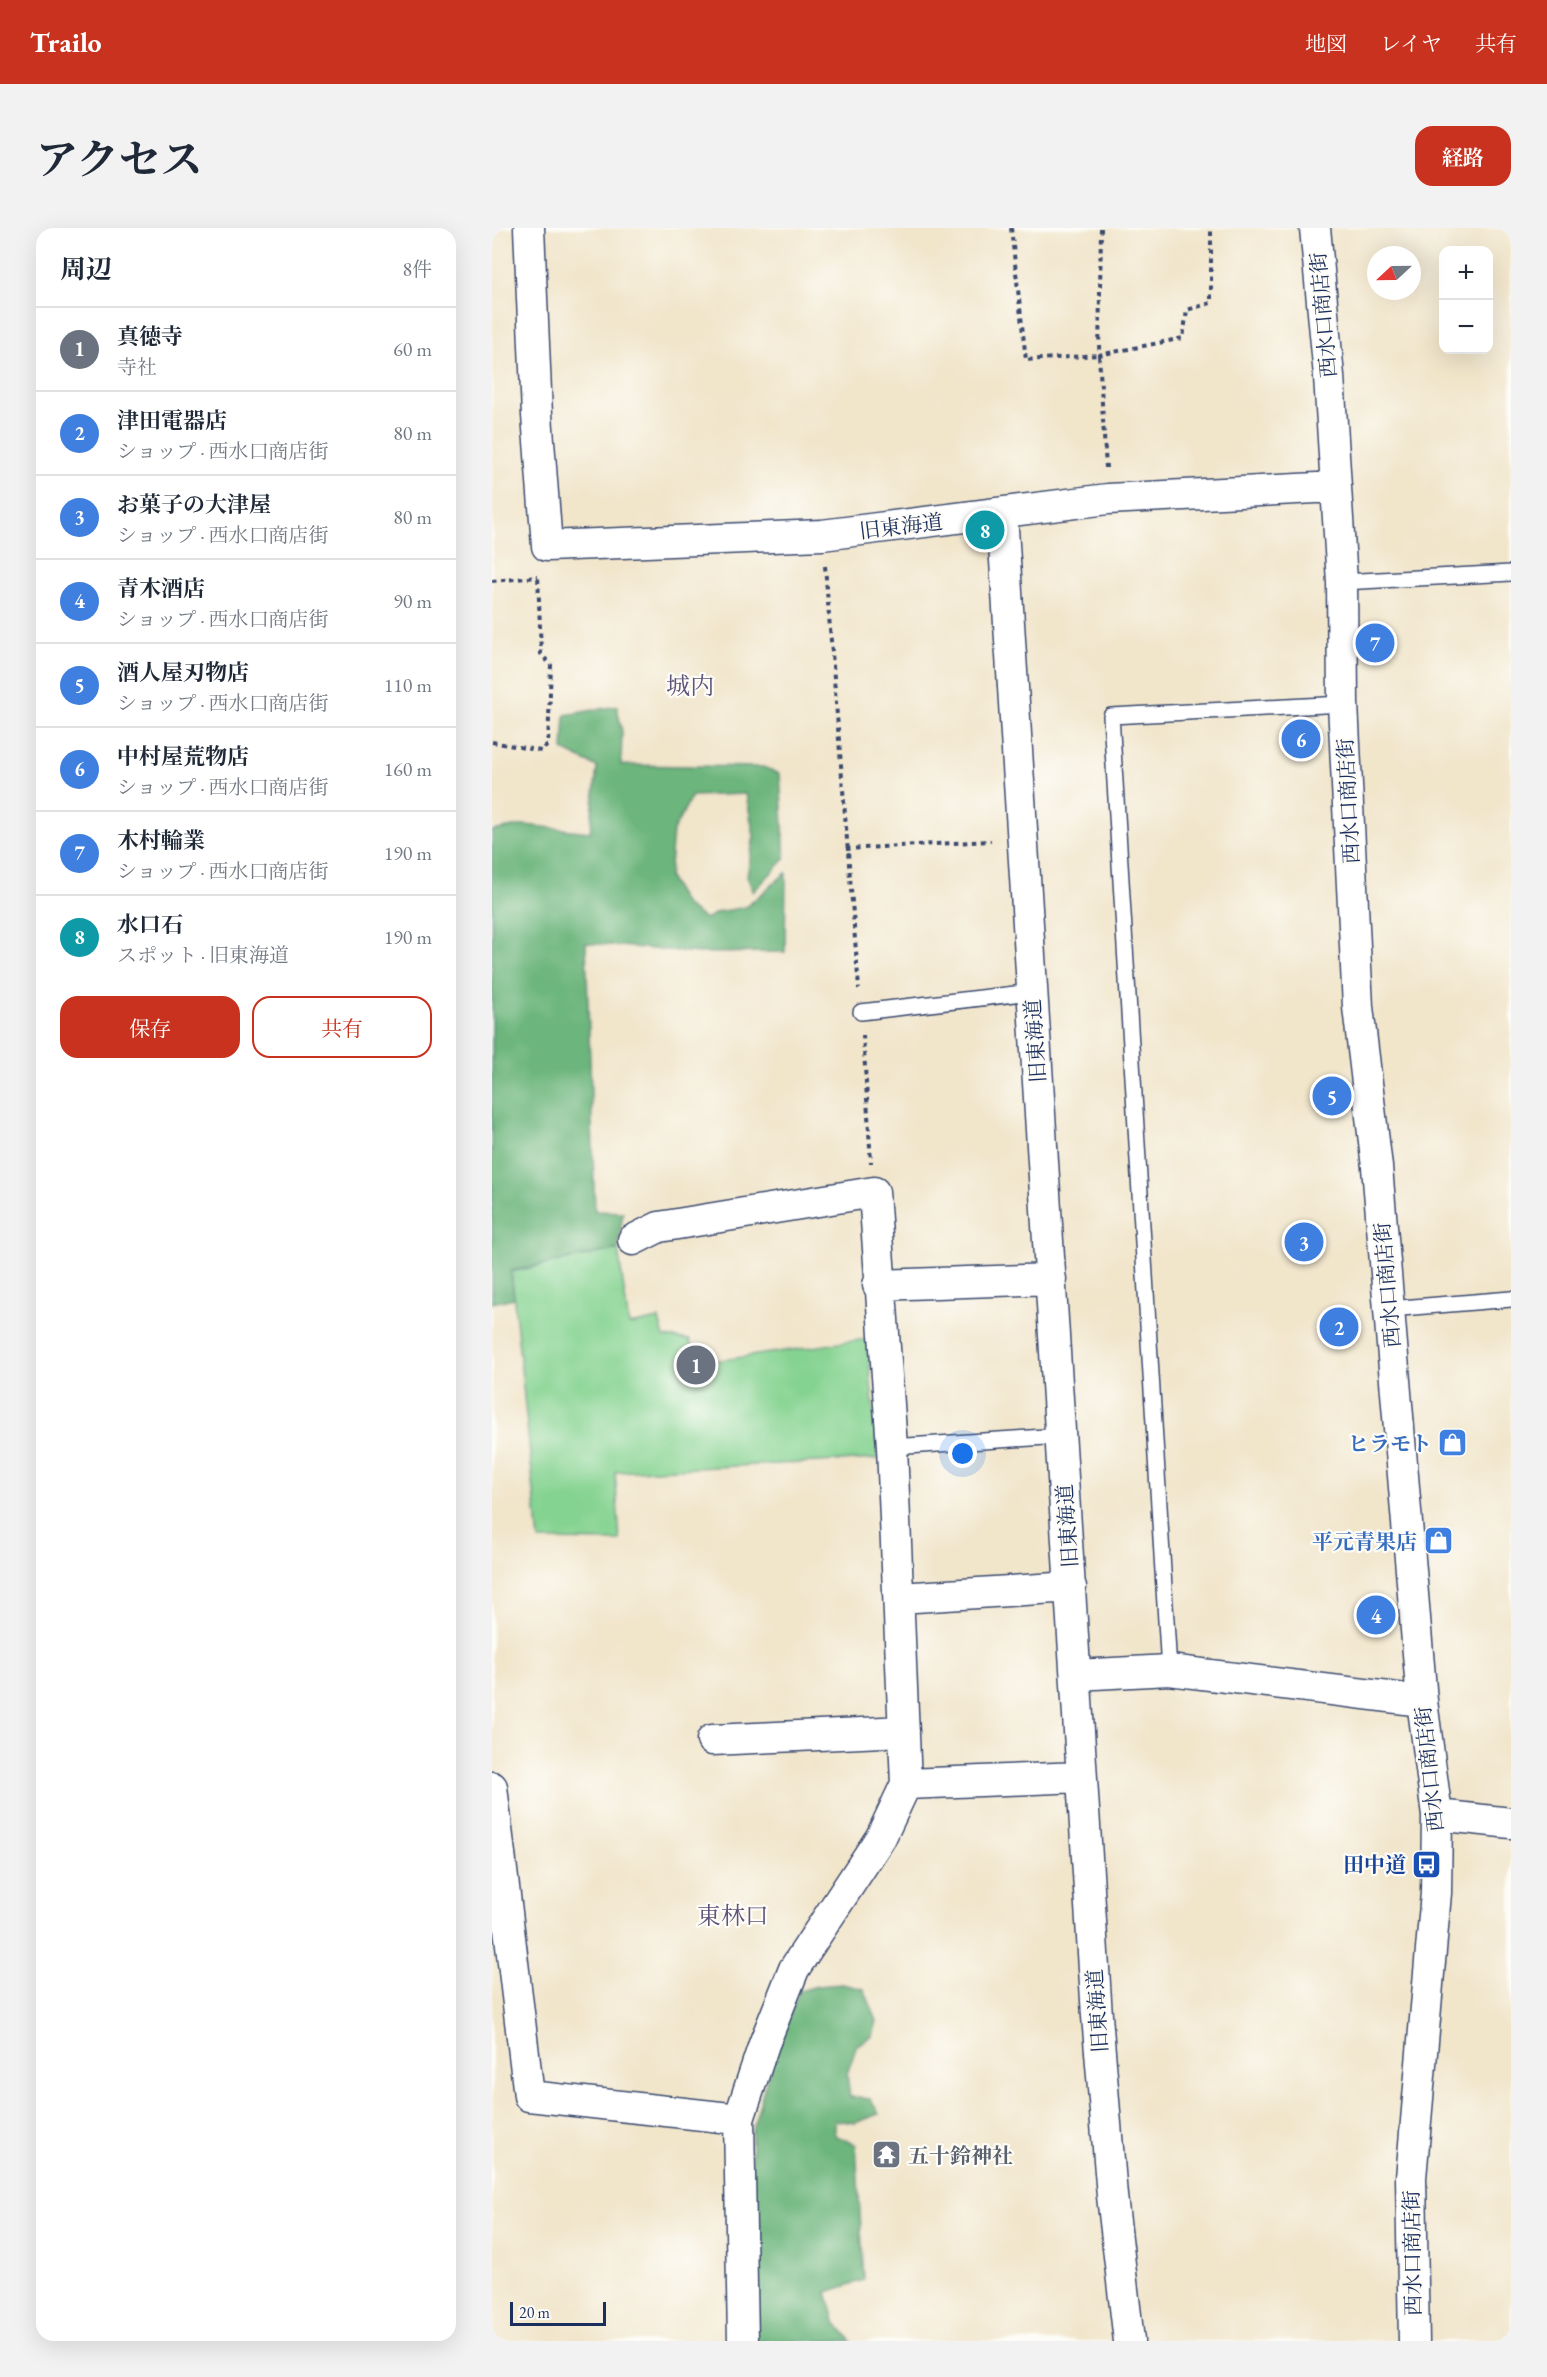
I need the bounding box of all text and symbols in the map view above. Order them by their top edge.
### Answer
text: Trailo [30,24,102,60]
text: 地図 [1305,30,1347,57]
text: レイヤ [1380,30,1442,57]
text: 共有 [1475,30,1517,57]
button: 経路 [1415,126,1511,186]
text: アクセス [36,132,203,187]
north arrow [1367,246,1421,300]
map controls [1439,246,1493,354]
button: + [1439,246,1493,300]
street label: 西水口商店街 [1304,251,1342,379]
text: 周辺 [60,252,112,286]
text: 8件 [402,256,432,282]
button: − [1439,300,1493,354]
text: 真徳寺 [117,322,183,351]
text: 1 [74,336,85,362]
text: 60 m [393,336,432,362]
text: 寺社 [117,354,157,380]
text: 津田電器店 [117,406,227,435]
text: 2 [74,420,85,446]
text: 80 m [393,420,432,446]
text: ショップ · 西水口商店街 [117,438,329,464]
text: お菓子の大津屋 [117,490,271,519]
text: 3 [74,504,85,530]
text: 80 m [393,504,432,530]
street label: 旧東海道 [858,507,944,545]
pin: 8 [966,508,1004,552]
text: ショップ · 西水口商店街 [117,522,329,548]
text: 青木酒店 [117,574,205,603]
text: 4 [74,588,85,614]
text: 90 m [393,588,432,614]
text: ショップ · 西水口商店街 [117,606,329,632]
pin: 7 [1356,620,1394,666]
text: 酒人屋刃物店 [117,658,249,687]
district label: 城内 [666,670,714,701]
text: 5 [74,672,85,698]
text: 110 m [384,672,432,698]
text: ショップ · 西水口商店街 [117,690,329,716]
pin: 6 [1282,716,1320,762]
street label: 西水口商店街 [1331,737,1365,865]
text: 中村屋荒物店 [117,742,249,771]
text: 6 [74,756,85,782]
text: 160 m [384,756,432,782]
text: ショップ · 西水口商店街 [117,774,329,800]
text: 木村輪業 [117,826,205,855]
text: 7 [74,840,85,866]
text: 190 m [384,840,432,866]
text: ショップ · 西水口商店街 [117,858,329,884]
text: 水口石 [117,910,183,939]
text: 8 [74,924,85,950]
text: 190 m [384,924,432,950]
text: スポット · 旧東海道 [117,942,289,968]
button: 保存 [60,996,240,1058]
button: 共有 [252,996,432,1058]
street label: 旧東海道 [1019,998,1051,1084]
pin: 5 [1312,1074,1352,1118]
pin: 3 [1284,1220,1324,1264]
street label: 西水口商店街 [1368,1221,1406,1349]
pin: 2 [1320,1304,1358,1350]
pin: 1 [676,1342,716,1388]
shop icon: ヒラモト [1437,1427,1469,1459]
place label: ヒラモト [1348,1430,1432,1457]
your location [948,1439,977,1468]
street label: 旧東海道 [1051,1483,1083,1569]
shop icon: 平元青果店 [1422,1525,1454,1557]
place label: 平元青果店 [1312,1528,1417,1555]
pin: 4 [1356,1592,1396,1638]
street label: 西水口商店街 [1409,1705,1449,1833]
bus stop icon: 田中道 [1411,1848,1443,1880]
place label: 田中道 [1343,1851,1406,1878]
district label: 東林口 [697,1900,769,1931]
street label: 旧東海道 [1081,1968,1113,2054]
temple icon: 五十鈴神社 [871,2139,903,2171]
place label: 五十鈴神社 [908,2142,1013,2169]
street label: 西水口商店街 [1397,2190,1427,2316]
scale bar [510,2299,606,2326]
text: 20 m [519,2302,550,2323]

